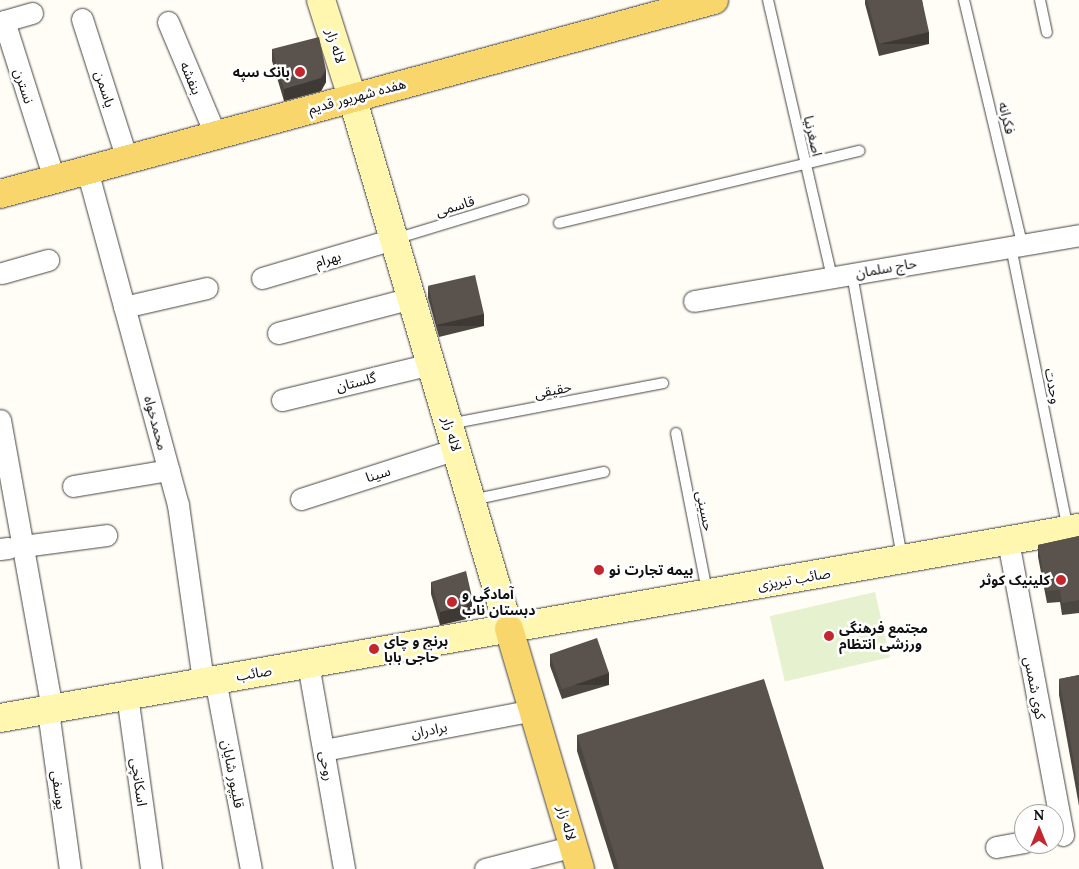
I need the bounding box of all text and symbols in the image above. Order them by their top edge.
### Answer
street label: لاله زار [323,27,349,65]
street label: بنفشه [177,59,205,97]
place label: بانک سپه [233,64,290,80]
street label: نسترن [10,66,38,106]
marker: بانک سپه [294,66,306,78]
street label: یاسمن [91,69,119,109]
street label: هفده شهریور قدیم [306,75,408,117]
street label: فکرانه [995,100,1019,136]
street label: اصغرنیا [800,114,826,158]
street label: قاسمی [434,192,476,220]
street label: بهرام [313,247,343,271]
street label: حاج سلمان [854,254,918,282]
street label: وحدت [1041,367,1065,405]
street label: گلستان [334,369,378,395]
street label: حقیقی [533,378,573,402]
street label: محمدخواه [141,394,171,452]
street label: لاله زار [439,415,465,453]
street label: سینا [363,462,393,486]
street label: حسینی [693,490,717,532]
place label: بیمه تجارت نو [609,562,694,578]
marker: بیمه تجارت نو [593,564,605,576]
street label: صائب تبریزی [756,564,832,594]
place label: کلینیک کوثر [980,572,1050,588]
marker: کلینیک کوثر [1054,573,1068,587]
place label: آمادگی و دبستان ناب [462,586,535,618]
marker: آمادگی و دبستان ناب [446,596,458,608]
place label: مجتمع فرهنگی ورزشی انتظام [839,620,928,652]
marker: مجتمع فرهنگی ورزشی انتظام [823,630,835,642]
place label: برنج و چای حاجی بابا [384,633,448,666]
marker: برنج و چای حاجی بابا [368,643,380,655]
street label: کوی شمس [1021,655,1049,721]
street label: صائب [235,662,273,684]
street label: برادران [409,718,449,742]
street label: قلیپور شایان [218,738,248,810]
street label: روحی [316,750,338,782]
street label: اسکانچی [127,757,151,807]
street label: یوسفی [48,770,70,810]
street label: لاله زار [554,804,580,842]
north arrow [1014,804,1064,854]
text: N [1034,806,1044,824]

